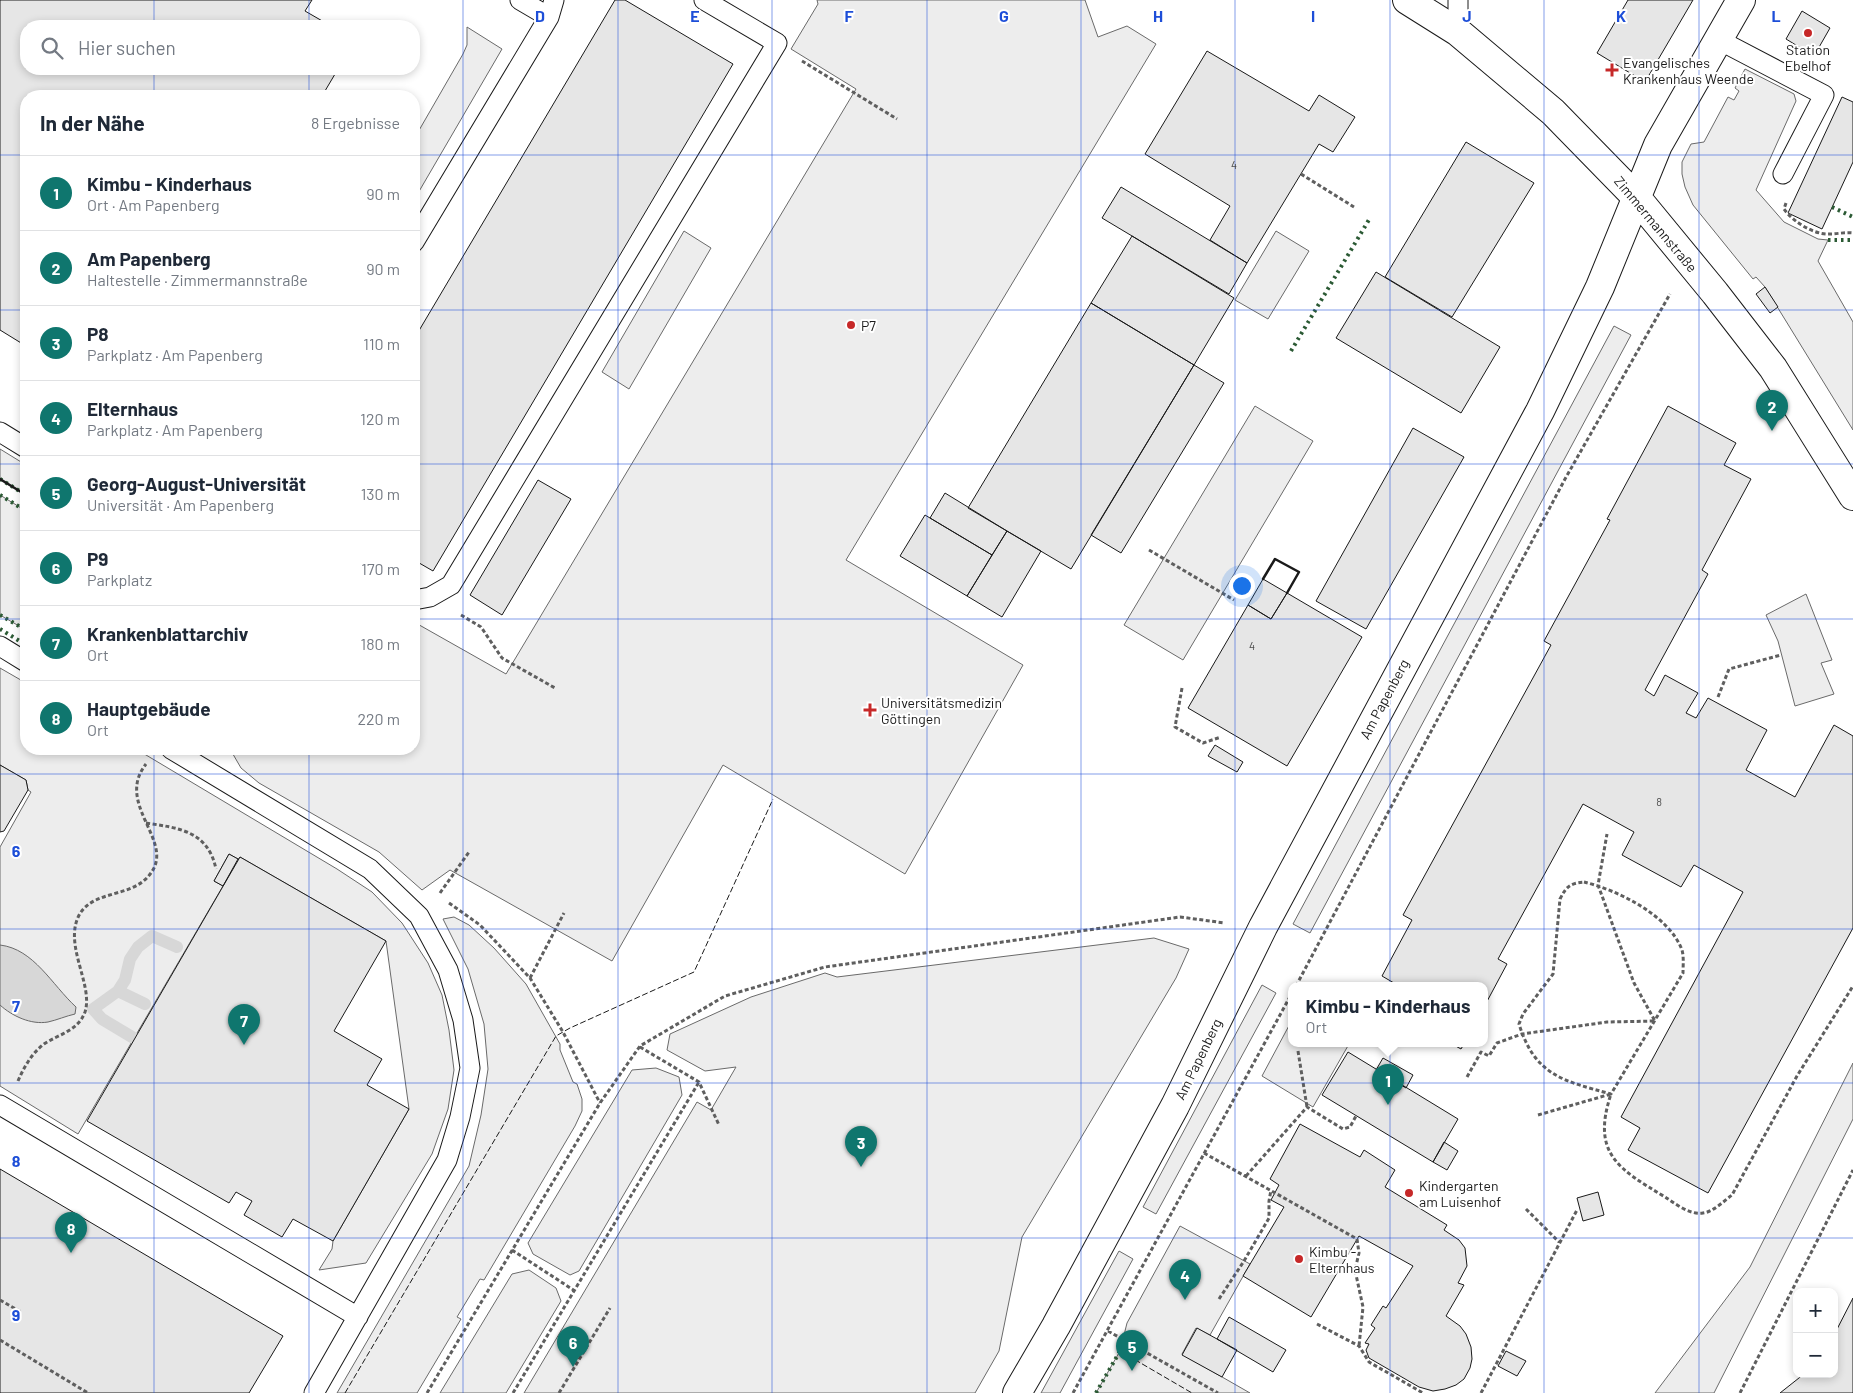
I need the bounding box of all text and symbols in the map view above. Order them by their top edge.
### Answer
text: D [535,6,545,25]
text: E [690,6,700,25]
text: F [845,6,854,25]
text: G [999,6,1009,25]
text: H [1153,6,1163,25]
text: I [1311,6,1315,25]
text: J [1462,6,1472,25]
text: K [1616,6,1626,25]
text: L [1771,6,1781,25]
search box [20,20,420,75]
marker: Station Ebelhof [1802,27,1814,39]
icon: search [38,34,66,62]
text: Hier suchen [78,36,176,59]
place label: Station Ebelhof [1785,41,1831,74]
place label: Evangelisches Krankenhaus Weende [1623,54,1754,87]
marker: Evangelisches Krankenhaus Weende [1605,63,1619,77]
text: In der Nähe [40,110,145,135]
text: 8 Ergebnisse [311,113,400,132]
house number: 4 [1231,158,1237,171]
text: Kimbu - Kinderhaus [87,172,252,195]
street label: Zimmermannstraße [1611,173,1701,275]
text: 1 [53,184,59,203]
text: 90 m [366,184,400,203]
text: Ort · Am Papenberg [87,195,220,214]
text: Am Papenberg [87,247,211,270]
text: 2 [52,259,60,278]
text: 90 m [366,259,400,278]
text: Haltestelle · Zimmermannstraße [87,270,308,289]
place label: P7 [861,317,876,334]
marker: P7 [845,319,857,331]
text: P8 [87,322,109,345]
text: 3 [52,334,60,353]
text: 110 m [363,334,400,353]
text: Parkplatz · Am Papenberg [87,345,263,364]
pin: 2 [1756,390,1788,431]
text: Elternhaus [87,397,178,420]
text: 4 [51,409,61,428]
text: 120 m [360,409,400,428]
text: Parkplatz · Am Papenberg [87,420,263,439]
text: Georg-August-Universität [87,472,306,495]
text: 5 [52,484,60,503]
text: 130 m [361,484,400,503]
text: Universität · Am Papenberg [87,495,274,514]
text: P9 [87,547,108,570]
text: 6 [52,559,60,578]
text: 170 m [361,559,400,578]
text: Parkplatz [87,570,152,589]
your location [1229,573,1255,599]
text: Krankenblattarchiv [87,622,249,645]
text: 7 [52,634,60,653]
text: 180 m [361,634,400,653]
house number: 4 [1249,639,1255,652]
text: Ort [87,645,109,664]
street label: Am Papenberg [1356,656,1412,742]
place label: Universitätsmedizin Göttingen [881,694,1002,727]
text: Hauptgebäude [87,697,211,720]
marker: Universitätsmedizin Göttingen [863,703,877,717]
text: 8 [52,709,60,728]
text: 220 m [357,709,400,728]
text: Ort [87,720,109,739]
house number: 8 [1656,795,1662,808]
text: 6 [12,841,21,860]
popup [1288,982,1488,1047]
text: Kimbu - Kinderhaus [1306,994,1470,1017]
text: 7 [12,996,20,1015]
pin: 7 [228,1004,260,1045]
street label: Am Papenberg [1171,1016,1225,1102]
text: Ort [1306,1017,1327,1036]
pin: 1 [1372,1064,1404,1105]
pin: 3 [845,1126,877,1167]
text: 8 [12,1151,21,1170]
place label: Kindergarten am Luisenhof [1419,1177,1501,1210]
marker: Kindergarten am Luisenhof [1403,1187,1415,1199]
pin: 8 [55,1212,87,1253]
place label: Kimbu - Elternhaus [1309,1243,1375,1276]
marker: Kimbu - Elternhaus [1293,1253,1305,1265]
pin: 4 [1169,1259,1201,1300]
map controls [1793,1288,1838,1378]
button: + [1793,1288,1838,1333]
text: 9 [12,1305,20,1324]
pin: 6 [557,1326,589,1367]
pin: 5 [1116,1330,1148,1371]
button: − [1793,1333,1838,1378]

